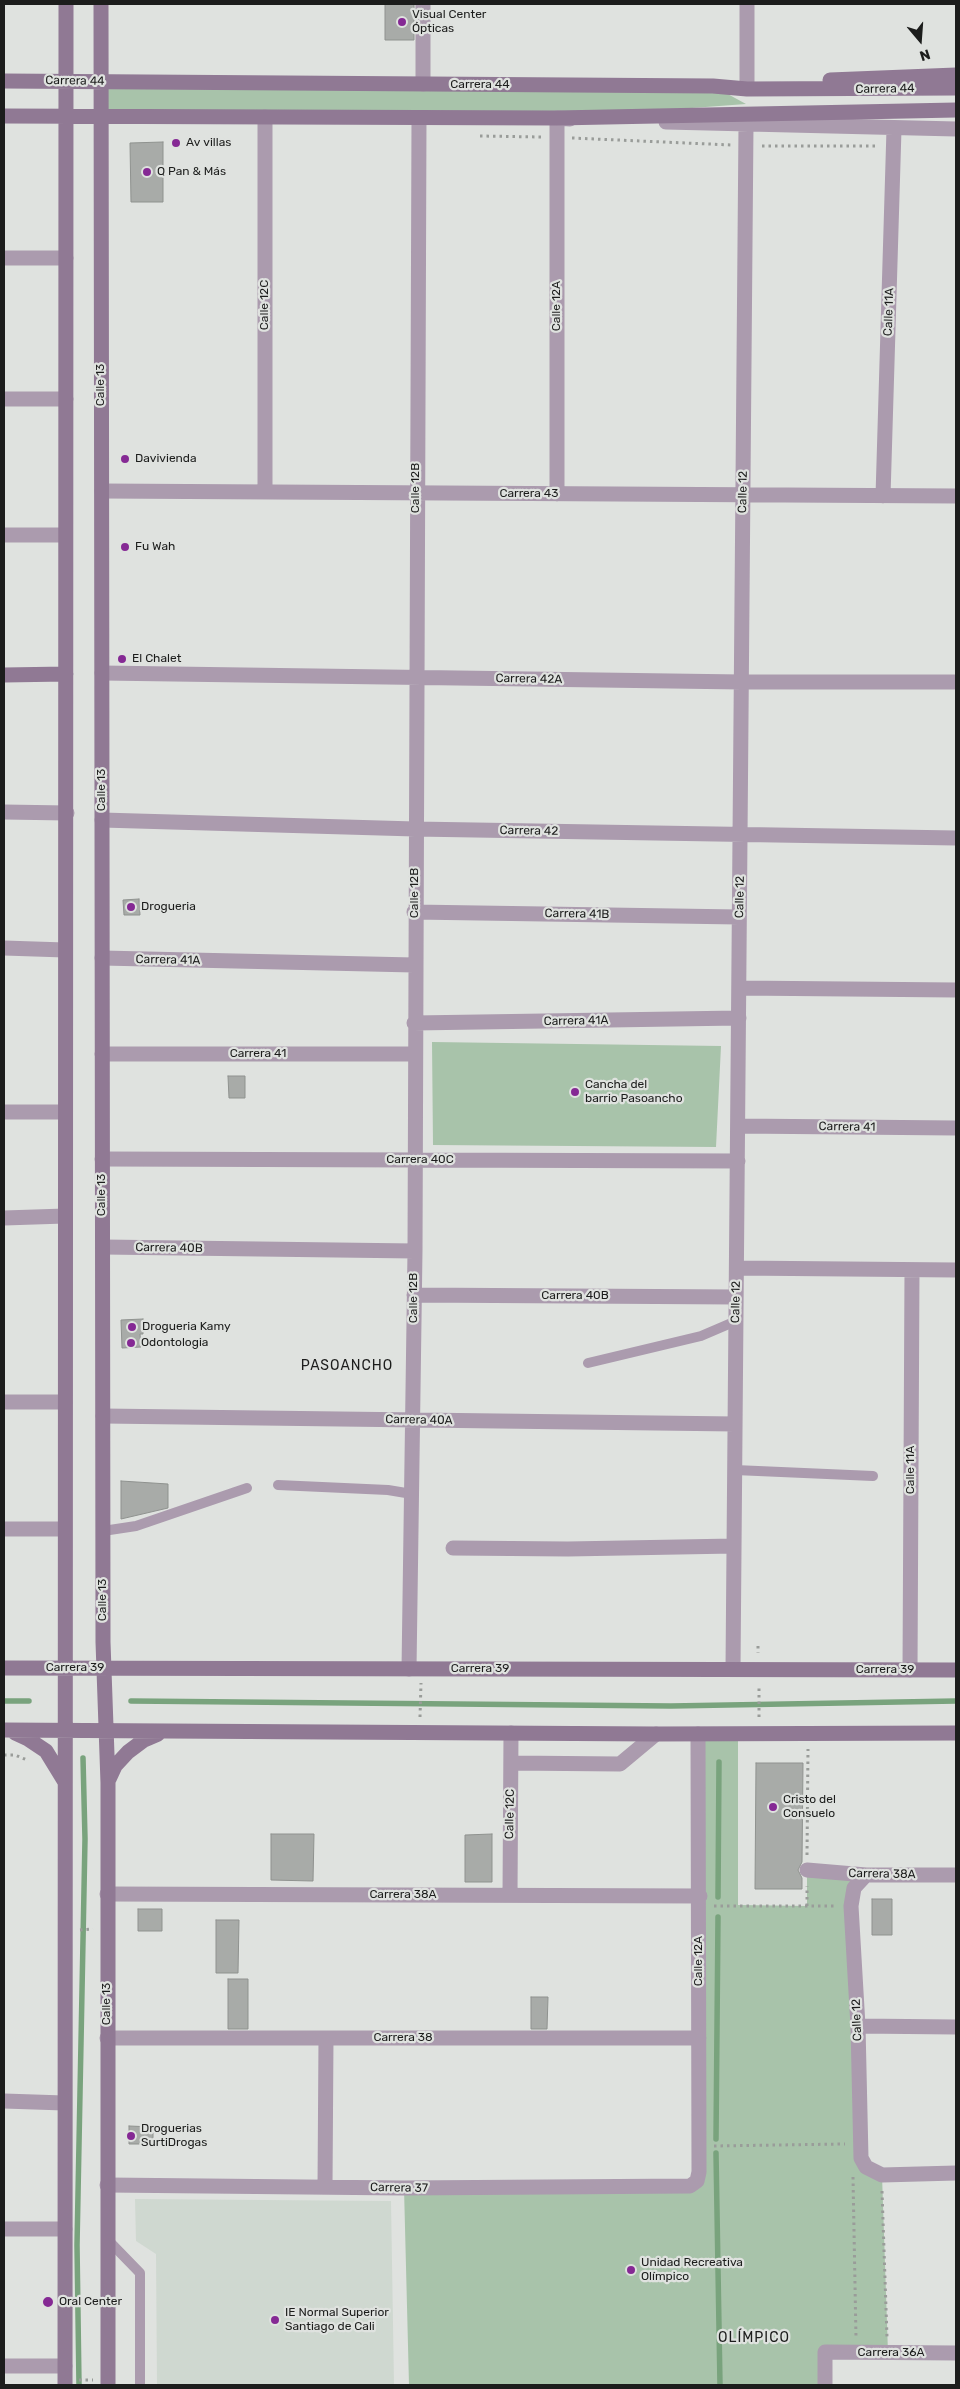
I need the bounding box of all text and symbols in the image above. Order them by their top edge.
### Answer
place label: Visual Center Ópticas [412,8,486,36]
north arrow [895,15,945,65]
marker: Visual Center Ópticas [396,16,408,28]
text: N [917,45,932,64]
street label: Carrera 44 [45,73,105,89]
street label: Carrera 44 [450,78,510,92]
street label: Carrera 44 [855,81,915,97]
place label: Av villas [186,136,231,150]
marker: Av villas [170,137,182,149]
place label: Q Pan & Más [157,165,226,179]
marker: Q Pan & Más [141,166,153,178]
street label: Calle 12C [258,280,272,330]
street label: Calle 12A [550,281,564,331]
street label: Calle 11A [881,288,897,336]
street label: Calle 13 [94,364,108,406]
place label: Davivienda [135,452,197,466]
marker: Davivienda [119,453,131,465]
street label: Calle 12B [409,463,423,513]
street label: Calle 12 [735,471,751,513]
street label: Carrera 43 [499,487,559,501]
place label: Fu Wah [135,540,175,554]
marker: Fu Wah [119,541,131,553]
place label: El Chalet [132,652,181,666]
marker: El Chalet [116,653,128,665]
street label: Carrera 42A [495,671,563,687]
street label: Calle 13 [95,769,109,811]
street label: Carrera 42 [499,823,559,839]
street label: Calle 12B [408,868,422,918]
street label: Calle 12 [732,876,748,918]
place label: Drogueria [141,900,196,914]
marker: Drogueria [125,901,137,913]
street label: Carrera 41B [545,906,609,922]
street label: Carrera 41A [136,952,200,968]
street label: Carrera 41A [544,1013,608,1029]
street label: Carrera 41 [230,1047,286,1061]
place label: Cancha del barrio Pasoancho [585,1078,683,1106]
marker: Cancha del barrio Pasoancho [569,1086,581,1098]
street label: Carrera 41 [819,1119,875,1135]
street label: Carrera 40C [386,1153,454,1167]
street label: Calle 13 [95,1174,109,1216]
street label: Carrera 40B [135,1240,203,1256]
street label: Calle 12B [407,1273,421,1323]
street label: Calle 12 [728,1281,744,1323]
street label: Carrera 40B [541,1289,609,1303]
place label: Drogueria Kamy [142,1320,231,1334]
marker: Drogueria Kamy [126,1321,138,1333]
place label: Odontologia [141,1336,208,1350]
marker: Odontologia [125,1337,137,1349]
district label: PASOANCHO [300,1358,394,1374]
street label: Carrera 40A [385,1412,453,1428]
street label: Calle 11A [904,1446,918,1494]
street label: Calle 13 [96,1579,110,1621]
street label: Carrera 39 [46,1661,104,1675]
street label: Carrera 39 [451,1662,509,1676]
street label: Carrera 39 [856,1663,914,1677]
street label: Calle 12C [502,1789,518,1839]
place label: Cristo del Consuelo [783,1793,836,1821]
marker: Cristo del Consuelo [767,1801,779,1813]
street label: Carrera 38A [848,1866,916,1882]
street label: Carrera 38A [369,1888,437,1902]
street label: Calle 12A [692,1936,706,1986]
street label: Calle 13 [100,1983,114,2025]
street label: Calle 12 [849,1999,865,2041]
street label: Carrera 38 [373,2031,433,2045]
place label: Droguerias SurtiDrogas [141,2122,207,2150]
marker: Droguerias SurtiDrogas [125,2130,137,2142]
street label: Carrera 37 [370,2180,428,2196]
place label: Unidad Recreativa Olímpico [641,2256,743,2284]
marker: Unidad Recreativa Olímpico [625,2264,637,2276]
marker: Oral Center [41,2295,55,2309]
place label: Oral Center [59,2295,122,2309]
place label: IE Normal Superior Santiago de Cali [285,2306,389,2334]
marker: IE Normal Superior Santiago de Cali [269,2314,281,2326]
district label: OLÍMPICO [717,2330,791,2346]
street label: Carrera 36A [858,2346,924,2360]

